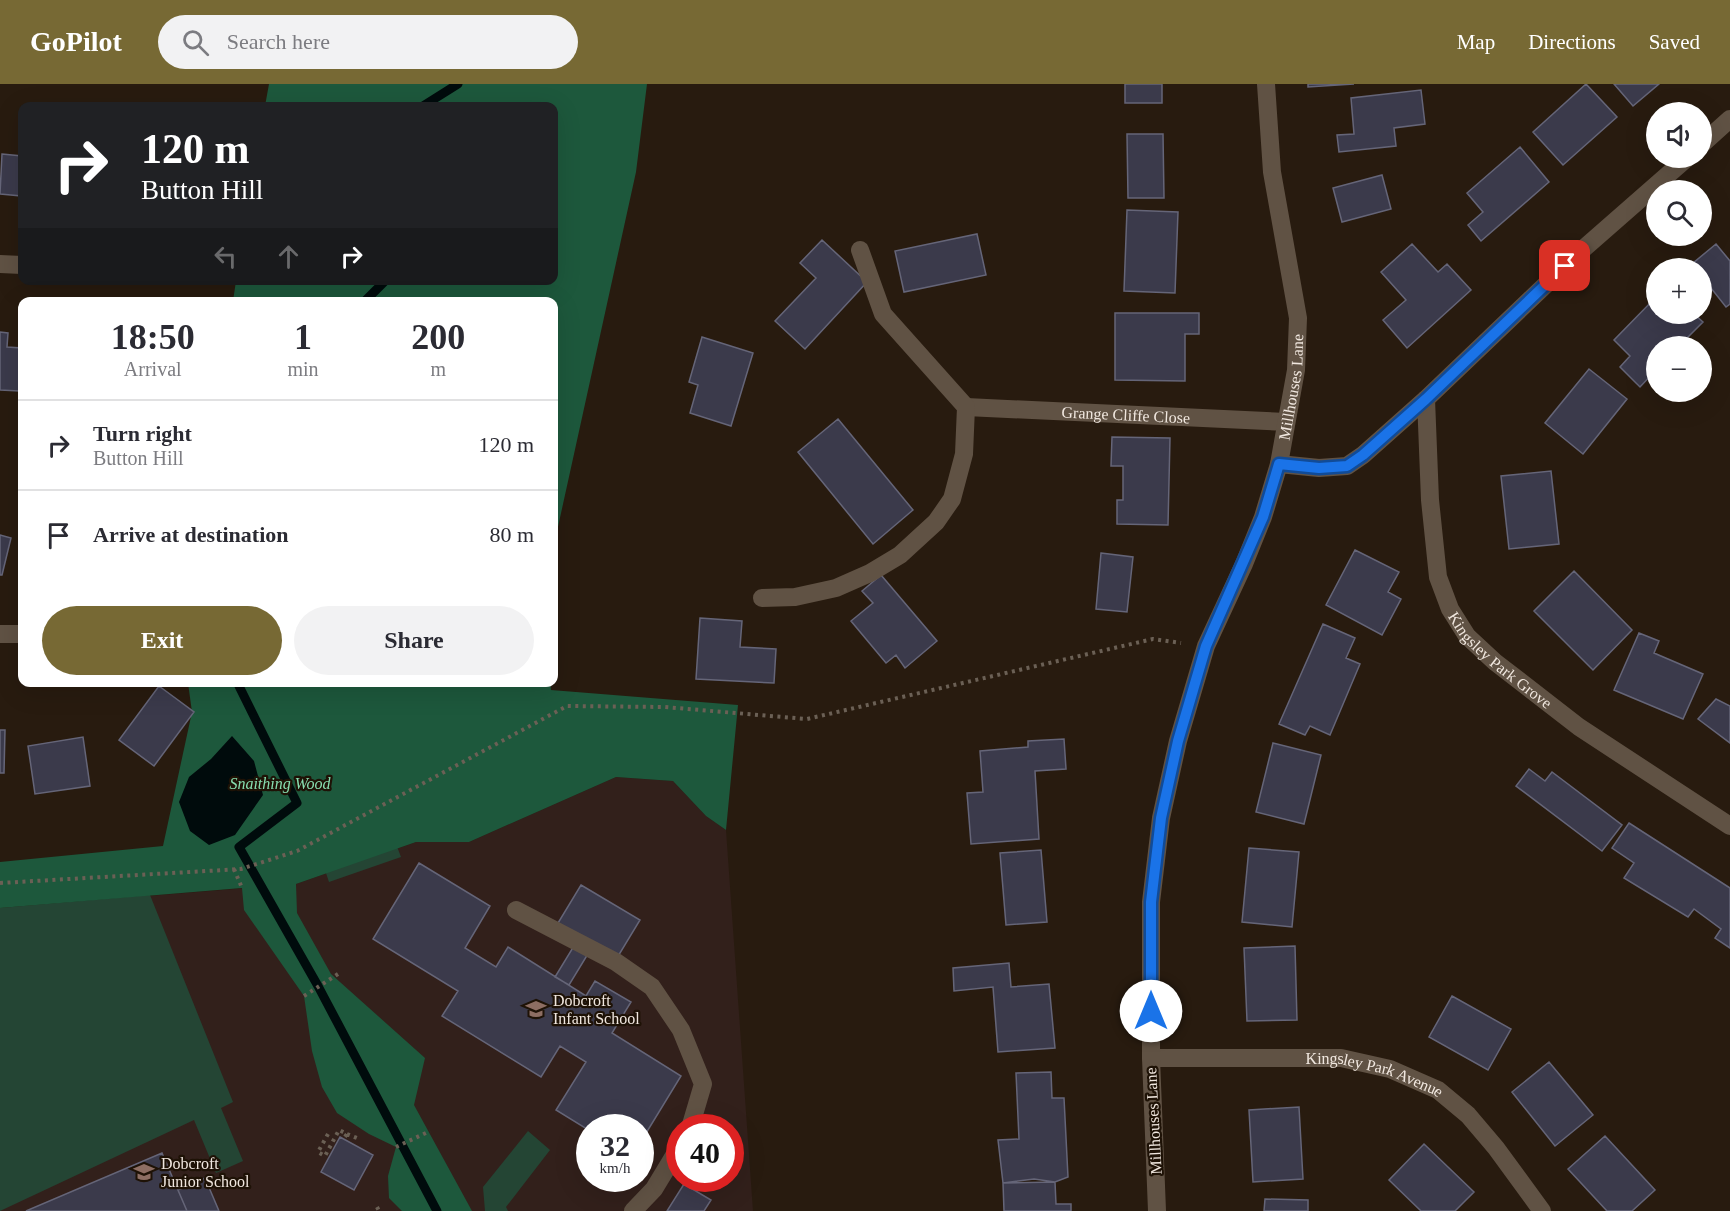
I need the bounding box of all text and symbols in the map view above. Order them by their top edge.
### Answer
search box [158,15,578,69]
text: GoPilot [30,26,122,57]
icon: search [179,26,212,59]
text: Search here [227,29,330,54]
text: Map [1457,30,1495,54]
text: Directions [1528,30,1616,54]
text: Saved [1649,30,1700,54]
map controls [1646,102,1712,402]
button: sound [1646,102,1712,168]
icon: right [42,126,120,204]
text: 120 m [141,126,250,172]
text: Button Hill [141,175,263,205]
button: search [1646,180,1712,246]
icon: left [209,240,242,273]
icon: ahead [272,240,305,273]
icon: right [335,240,368,273]
pin [1539,240,1590,291]
icon: arrive [1548,249,1581,282]
button: + [1646,258,1712,324]
text: 18:50 [111,317,195,357]
text: 1 [294,317,312,357]
text: 200 [411,317,465,357]
street label: Millhouses Lane [1275,334,1306,442]
button: − [1646,336,1712,402]
text: Arrival [124,358,182,380]
text: min [287,358,319,380]
text: m [431,358,446,380]
street label: Grange Cliffe Close [1061,403,1190,426]
text: Turn right [93,421,192,446]
icon: right [42,429,75,462]
text: 120 m [478,432,534,457]
text: Button Hill [93,447,184,469]
icon: arrive [42,519,75,552]
text: Arrive at destination [93,522,289,547]
text: 80 m [489,522,534,547]
button: Exit [42,606,282,675]
button: Share [294,606,534,675]
street label: Kingsley Park Grove [1445,609,1555,712]
park label: Snaithing Wood [229,775,332,793]
position arrow [1119,979,1183,1043]
place label: Dobcroft Infant School [553,992,640,1027]
school or university icon: Dobcroft Infant School [524,997,548,1021]
street label: Kingsley Park Avenue [1306,1050,1447,1100]
street label: Millhouses Lane [1142,1067,1165,1175]
speed limit sign: 40 [666,1114,744,1192]
text: 32 [600,1129,630,1162]
place label: Dobcroft Junior School [161,1155,250,1190]
school or university icon: Dobcroft Junior School [132,1160,156,1184]
text: km/h [600,1160,630,1176]

